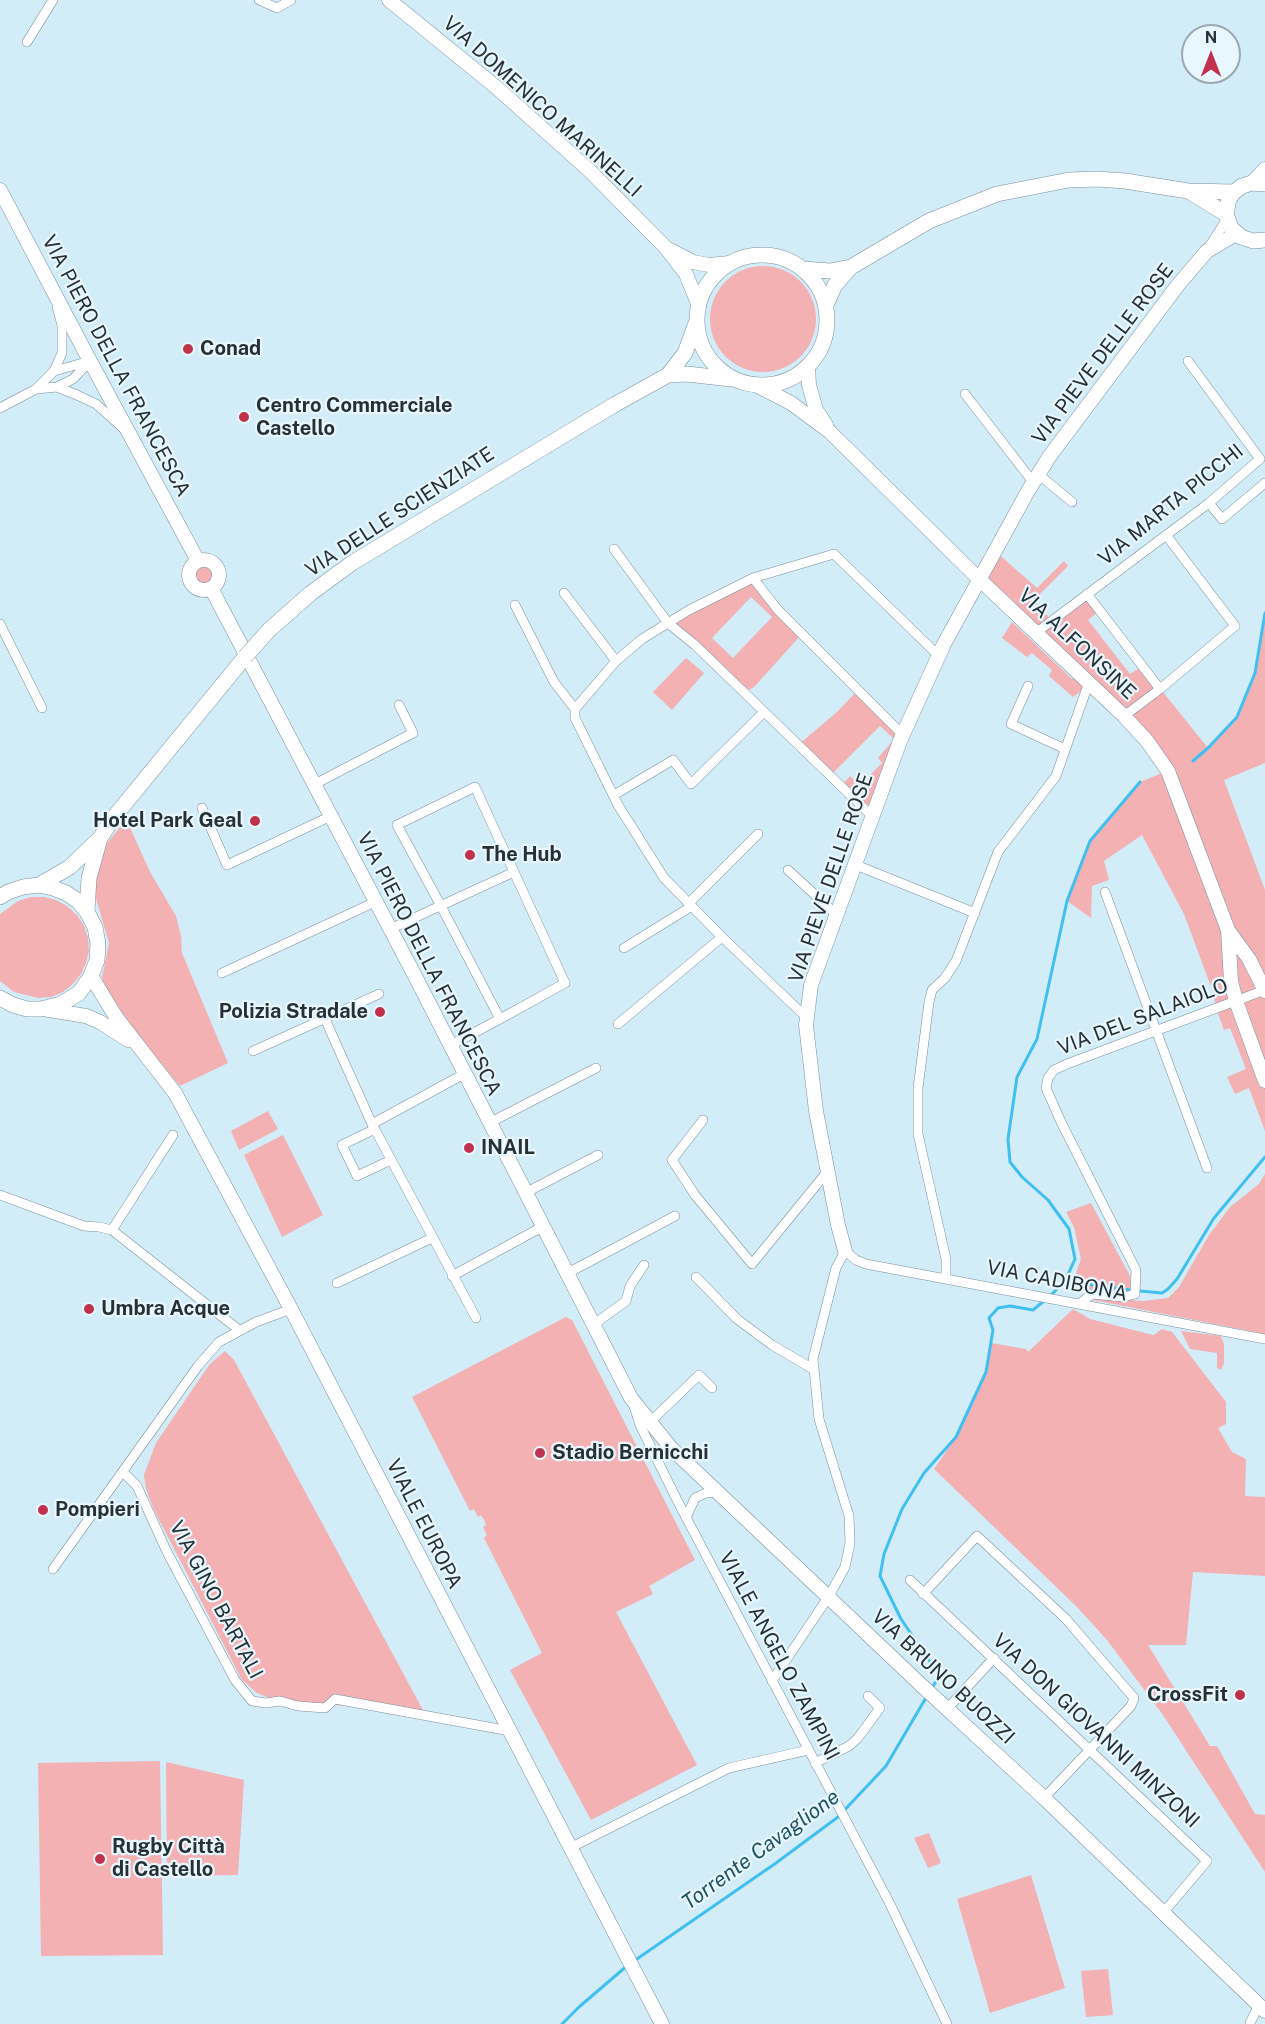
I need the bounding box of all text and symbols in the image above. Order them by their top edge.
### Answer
street label: VIA DOMENICO MARINELLI [438,12,646,202]
north arrow [1181,24,1241,84]
text: N [1205,28,1217,47]
street label: VIA PIERO DELLA FRANCESCA [37,231,195,501]
street label: VIA PIEVE DELLE ROSE [1027,259,1179,449]
place label: Conad [200,337,261,361]
marker: Conad [181,342,195,356]
place label: Centro Commerciale Castello [256,394,453,441]
marker: Centro Commerciale Castello [237,410,251,424]
street label: VIA MARTA PICCHI [1094,439,1248,571]
street label: VIA DELLE SCIENZIATE [301,442,499,582]
street label: VIA ALFONSINE [1013,583,1141,705]
street label: VIA PIEVE DELLE ROSE [784,770,878,986]
place label: Hotel Park Geal [93,809,243,833]
marker: Hotel Park Geal [248,814,262,828]
street label: VIA PIERO DELLA FRANCESCA [352,828,506,1100]
place label: The Hub [482,843,562,867]
marker: The Hub [463,848,477,862]
street label: VIA DEL SALAIOLO [1054,973,1232,1061]
place label: Polizia Stradale [219,1000,368,1024]
marker: Polizia Stradale [373,1005,387,1019]
place label: INAIL [481,1136,535,1160]
marker: INAIL [462,1141,476,1155]
street label: VIA CADIBONA [985,1256,1129,1306]
place label: Umbra Acque [101,1297,230,1321]
marker: Umbra Acque [82,1302,96,1316]
place label: Stadio Bernicchi [552,1441,709,1465]
marker: Stadio Bernicchi [533,1446,547,1460]
street label: VIALE EUROPA [381,1455,467,1593]
place label: Pompieri [55,1498,140,1522]
marker: Pompieri [36,1503,50,1517]
street label: VIA GINO BARTALI [164,1517,268,1683]
street label: VIALE ANGELO ZAMPINI [714,1547,844,1765]
street label: VIA BRUNO BUOZZI [867,1605,1019,1749]
street label: VIA DON GIOVANNI MINZONI [988,1629,1204,1833]
place label: CrossFit [1147,1683,1228,1707]
marker: CrossFit [1233,1688,1247,1702]
water label: Torrente Cavaglione [677,1784,845,1916]
place label: Rugby Città di Castello [112,1835,225,1882]
marker: Rugby Città di Castello [93,1852,107,1866]

